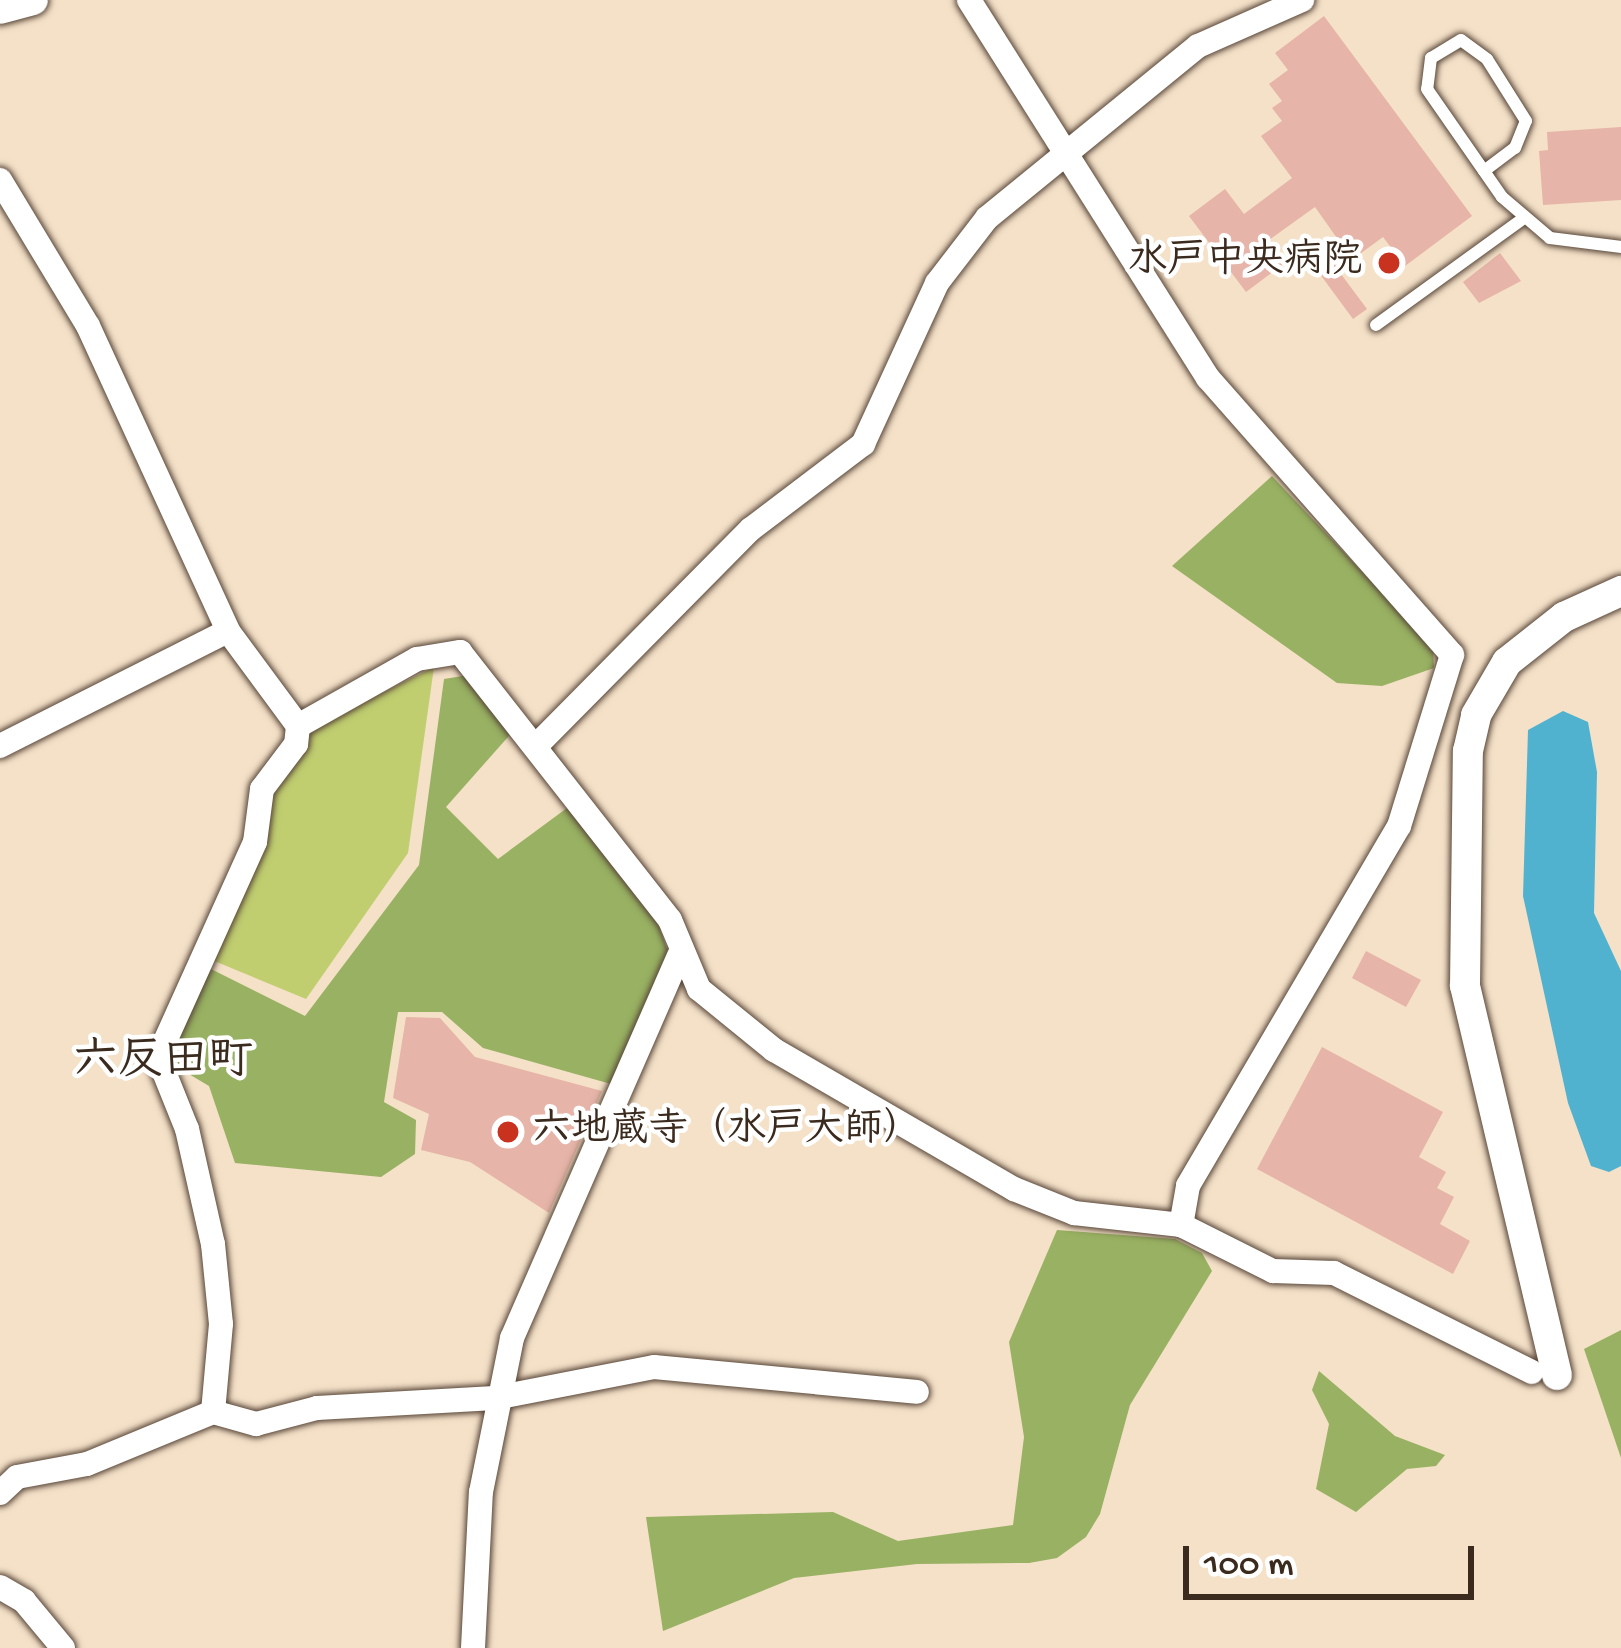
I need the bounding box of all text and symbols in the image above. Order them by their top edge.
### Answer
place label: 水戸中央病院 [1128,240,1362,286]
marker: 水戸中央病院 [1373,247,1405,279]
district label: 六反田町 [73,1037,253,1091]
place label: 六地蔵寺（水戸大師） [532,1109,922,1155]
marker: 六地蔵寺（水戸大師） [495,1119,521,1145]
scale bar [1189,1522,1480,1596]
text: 100 m [1204,1545,1294,1588]

